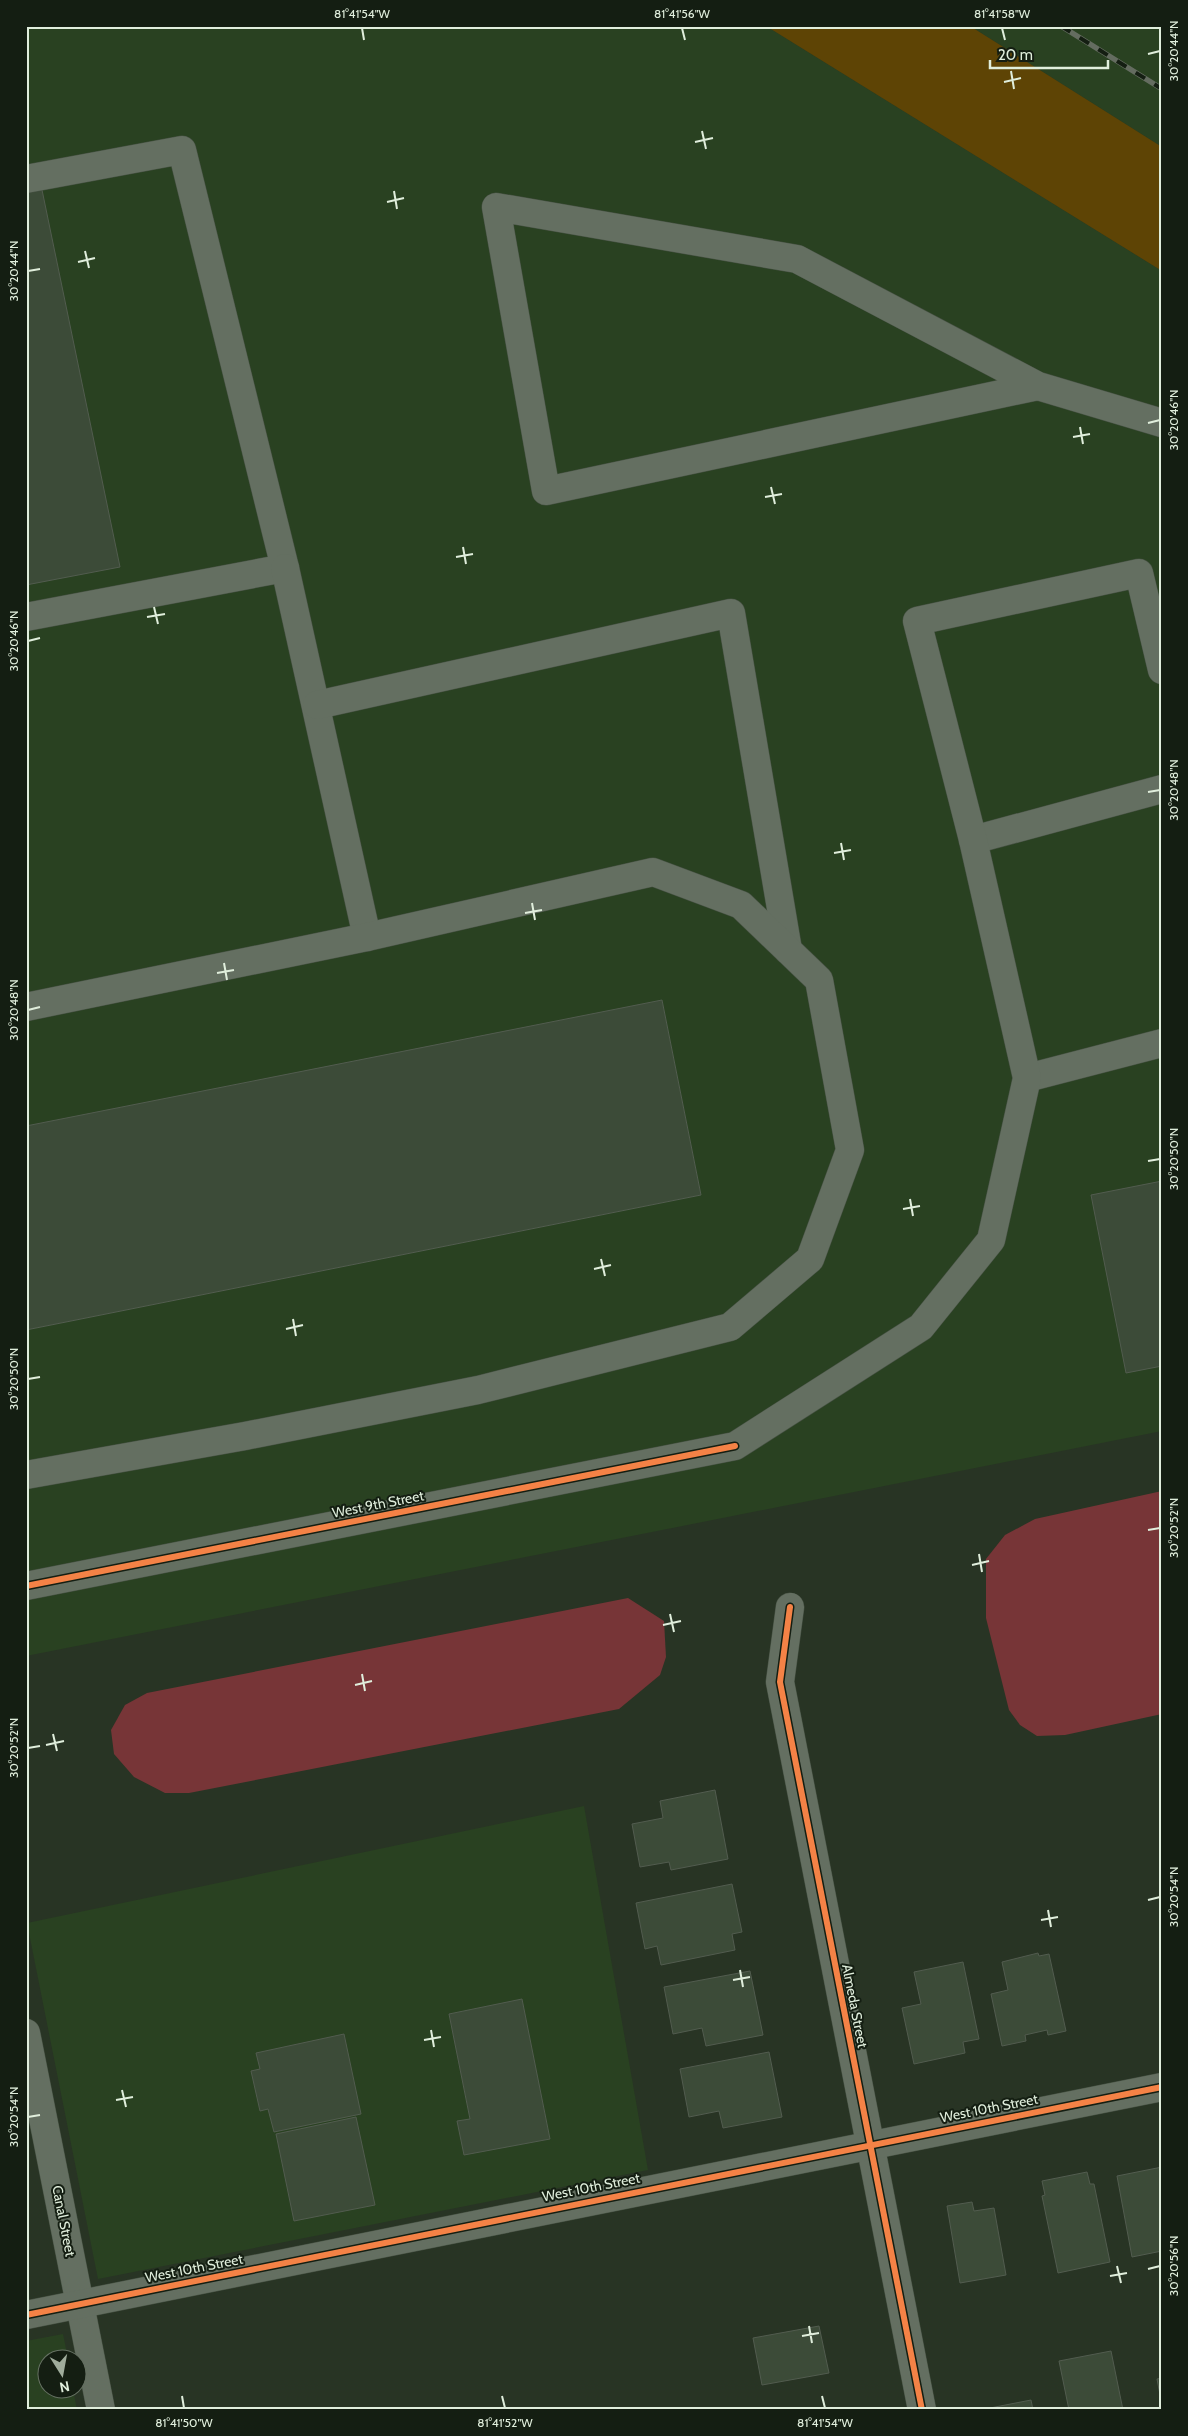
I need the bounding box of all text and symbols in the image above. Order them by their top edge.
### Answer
text: 81°41'54"W [334,6,391,21]
text: 81°41'56"W [654,6,711,21]
text: 81°41'58"W [974,6,1031,21]
text: 30°20'44"N [1166,21,1181,81]
scale bar [990,38,1108,70]
text: 20 m [998,46,1033,64]
text: 30°20'44"N [6,241,21,301]
text: 30°20'46"N [1166,390,1181,450]
text: 30°20'46"N [6,611,21,671]
text: 30°20'48"N [1166,759,1181,821]
text: 30°20'48"N [6,979,21,1041]
text: 30°20'50"N [1166,1128,1181,1190]
text: 30°20'50"N [6,1348,21,1410]
street label: West 9th Street [331,1486,426,1522]
text: 30°20'52"N [1166,1498,1181,1558]
text: 30°20'52"N [6,1718,21,1778]
text: 30°20'54"N [1166,1867,1181,1927]
street label: Almeda Street [838,1963,872,2050]
text: 30°20'54"N [6,2087,21,2147]
street label: West 10th Street [939,2090,1040,2126]
street label: West 10th Street [541,2169,642,2205]
street label: Canal Street [48,2184,80,2258]
text: 30°20'56"N [1166,2236,1181,2296]
street label: West 10th Street [144,2250,245,2286]
north arrow [38,2348,88,2398]
text: N [58,2377,71,2397]
text: 81°41'50"W [155,2415,213,2430]
text: 81°41'52"W [477,2415,533,2430]
text: 81°41'54"W [797,2415,854,2430]

